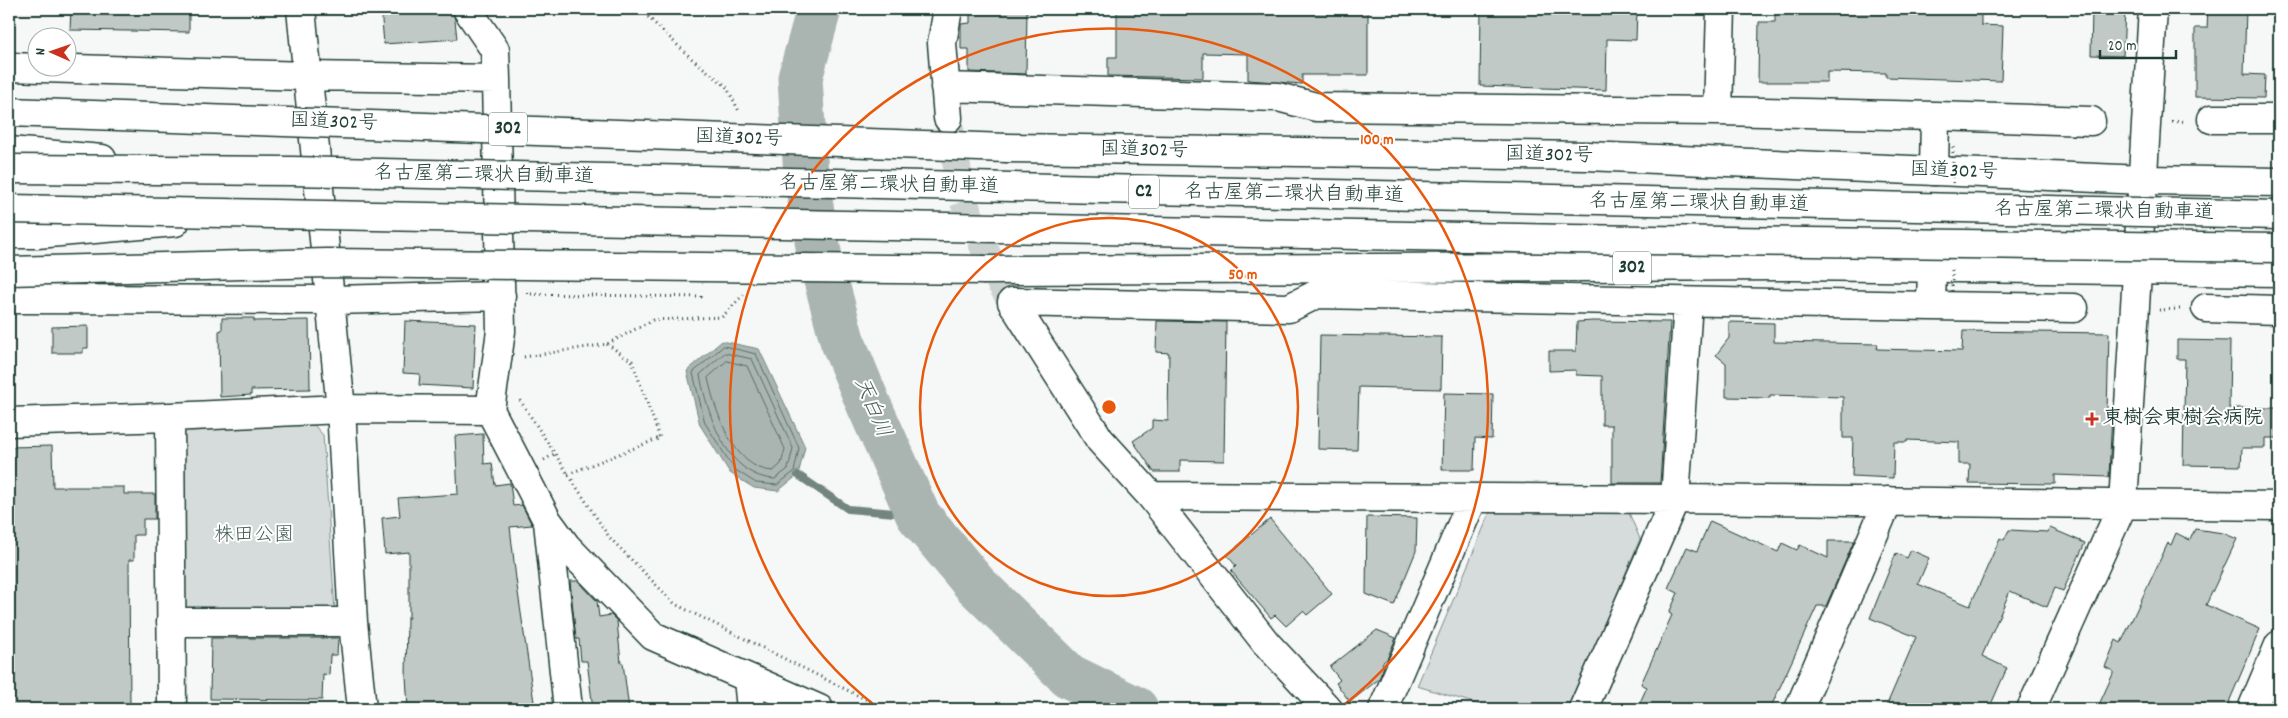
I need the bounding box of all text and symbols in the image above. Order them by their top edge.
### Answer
north arrow [28,28,78,78]
scale bar [2100,28,2177,60]
text: 20 m [2108,36,2136,58]
text: N [31,48,51,55]
street label: 国道302号 [289,107,379,139]
road number: 302 [489,112,527,146]
street label: 国道302号 [694,123,784,155]
text: 100 m [1360,130,1394,152]
street label: 国道302号 [1099,136,1189,166]
street label: 国道302号 [1504,141,1594,171]
street label: 国道302号 [1909,156,1999,188]
street label: 名古屋第二環状自動車道 [374,160,594,192]
street label: 名古屋第二環状自動車道 [779,170,999,202]
road number: C2 [1129,176,1159,208]
street label: 名古屋第二環状自動車道 [1184,179,1404,211]
street label: 名古屋第二環状自動車道 [1589,188,1809,220]
street label: 名古屋第二環状自動車道 [1994,196,2214,228]
road number: 302 [1613,252,1651,284]
text: 50 m [1229,265,1257,287]
water label: 天白川 [845,373,897,443]
centre of rings [1100,398,1118,416]
place label: 東樹会東樹会病院 [2103,405,2263,433]
marker: 東樹会東樹会病院 [2085,412,2099,426]
park label: 株田公園 [214,522,294,550]

